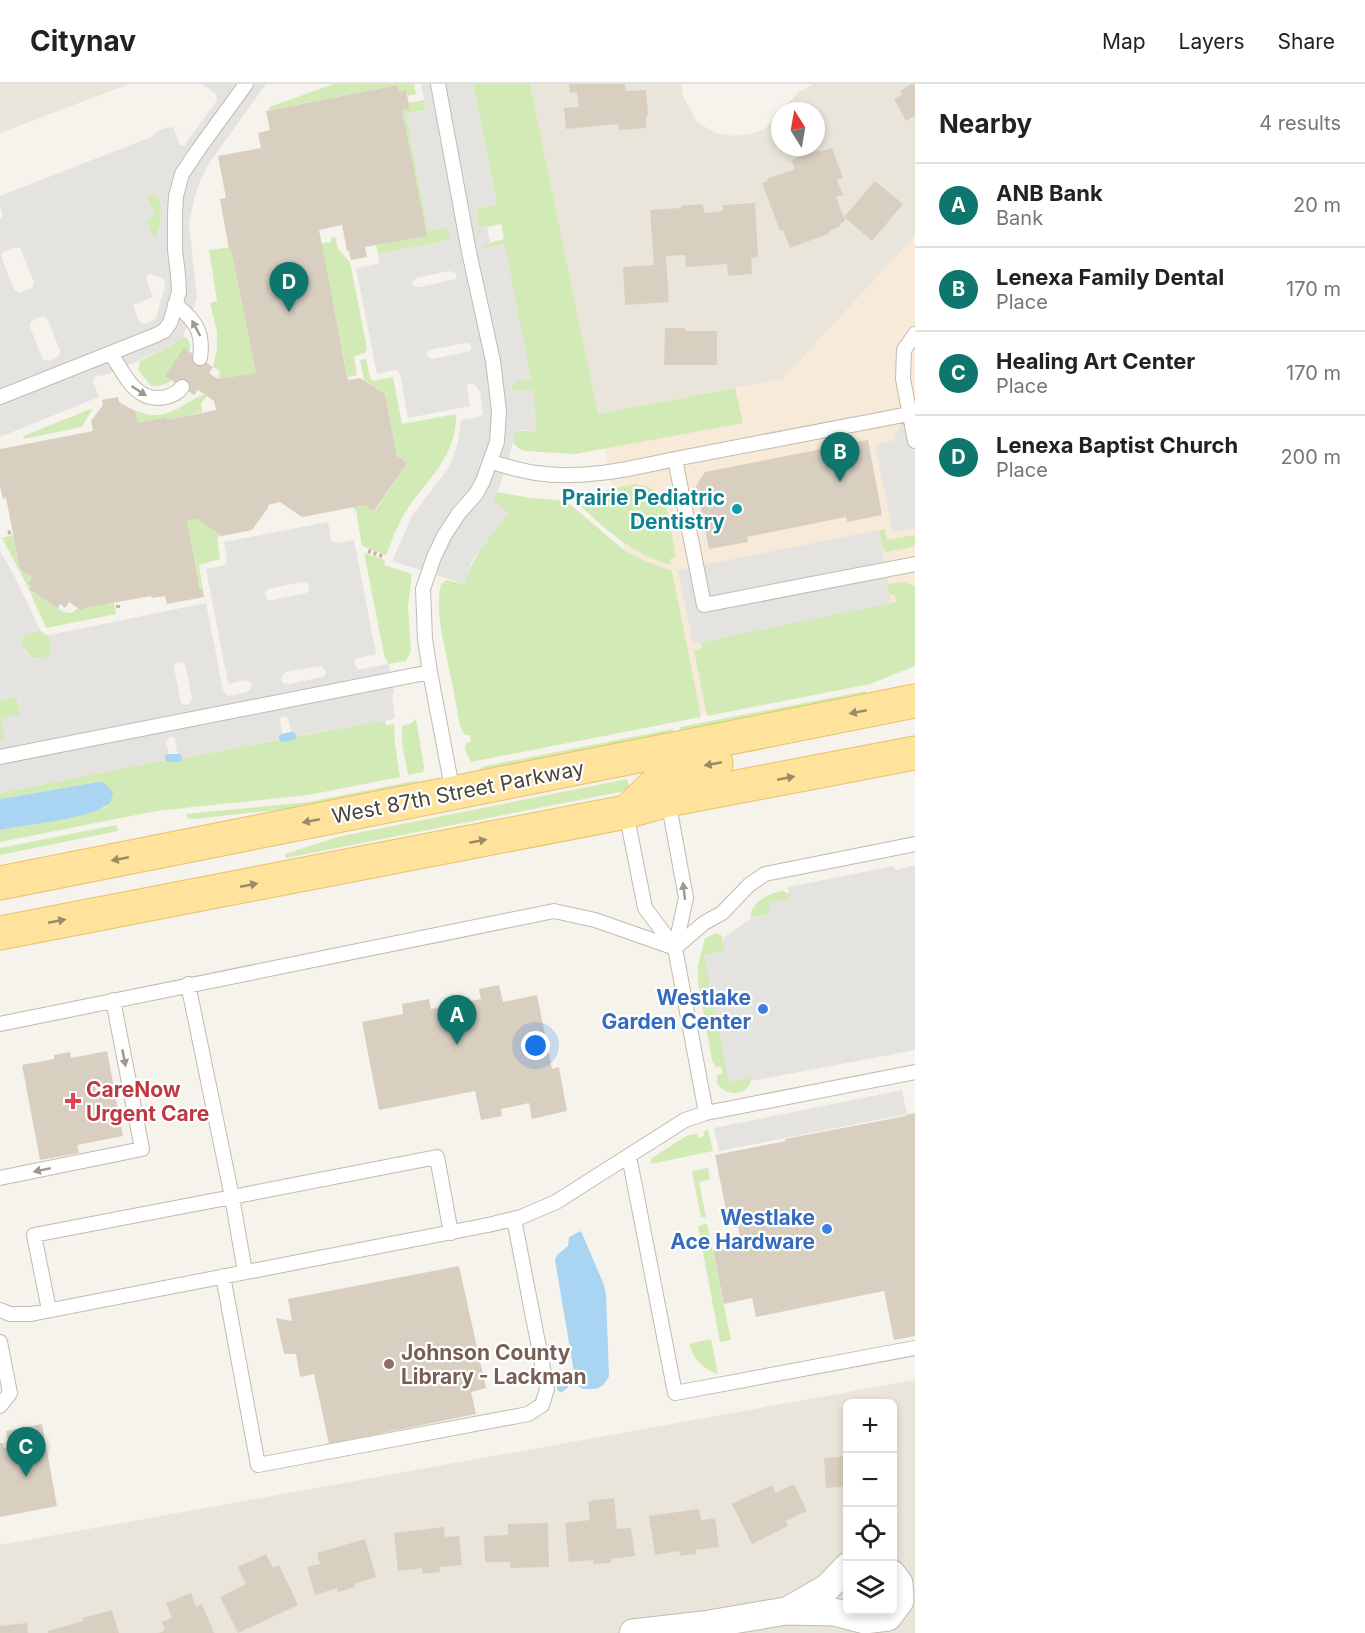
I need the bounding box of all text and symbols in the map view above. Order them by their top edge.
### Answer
text: Citynav [30,24,136,58]
text: Map [1102,29,1146,54]
text: Layers [1179,29,1245,54]
text: Share [1278,29,1335,54]
north arrow [771,102,825,156]
text: Nearby [939,108,1032,139]
text: 4 results [1259,111,1341,135]
text: ANB Bank [996,180,1103,206]
text: A [951,193,966,217]
text: 20 m [1293,193,1341,217]
text: Bank [996,206,1043,230]
pin: D [270,262,308,312]
text: Lenexa Family Dental [996,264,1224,290]
text: B [952,277,965,301]
text: 170 m [1286,277,1341,301]
text: Place [996,290,1048,314]
one-way arrow [191,319,201,337]
text: Healing Art Center [996,348,1195,374]
text: C [951,361,966,385]
text: 170 m [1286,361,1341,385]
text: Place [996,374,1048,398]
one-way arrow [131,385,148,396]
pin: B [820,432,860,482]
text: Lenexa Baptist Church [996,432,1238,458]
text: D [951,445,966,469]
text: 200 m [1280,445,1341,469]
text: Place [996,458,1048,482]
place label: Prairie Pediatric Dentistry [562,485,725,534]
marker: Prairie Pediatric Dentistry [730,502,744,516]
one-way arrow [848,708,867,717]
street label: West 87th Street Parkway [330,755,586,829]
one-way arrow [704,760,723,769]
one-way arrow [776,773,795,782]
one-way arrow [301,817,320,826]
one-way arrow [469,836,488,845]
one-way arrow [110,855,129,864]
one-way arrow [240,880,259,889]
one-way arrow [679,881,688,900]
one-way arrow [48,916,67,925]
place label: Westlake Garden Center [602,985,751,1034]
pin: A [438,996,476,1045]
marker: Westlake Garden Center [756,1002,770,1016]
your location [521,1031,550,1060]
one-way arrow [120,1048,129,1067]
place label: CareNow Urgent Care [86,1077,209,1126]
marker: CareNow Urgent Care [64,1092,82,1110]
one-way arrow [32,1166,51,1175]
place label: Westlake Ace Hardware [670,1205,815,1254]
marker: Westlake Ace Hardware [820,1222,834,1236]
place label: Johnson County Library - Lackman [401,1340,587,1389]
marker: Johnson County Library - Lackman [382,1357,396,1371]
map controls [843,1399,897,1615]
button: + [843,1399,897,1453]
pin: C [6,1428,46,1477]
button: − [843,1453,897,1507]
button: locate [843,1507,897,1561]
button: layers [843,1561,897,1615]

